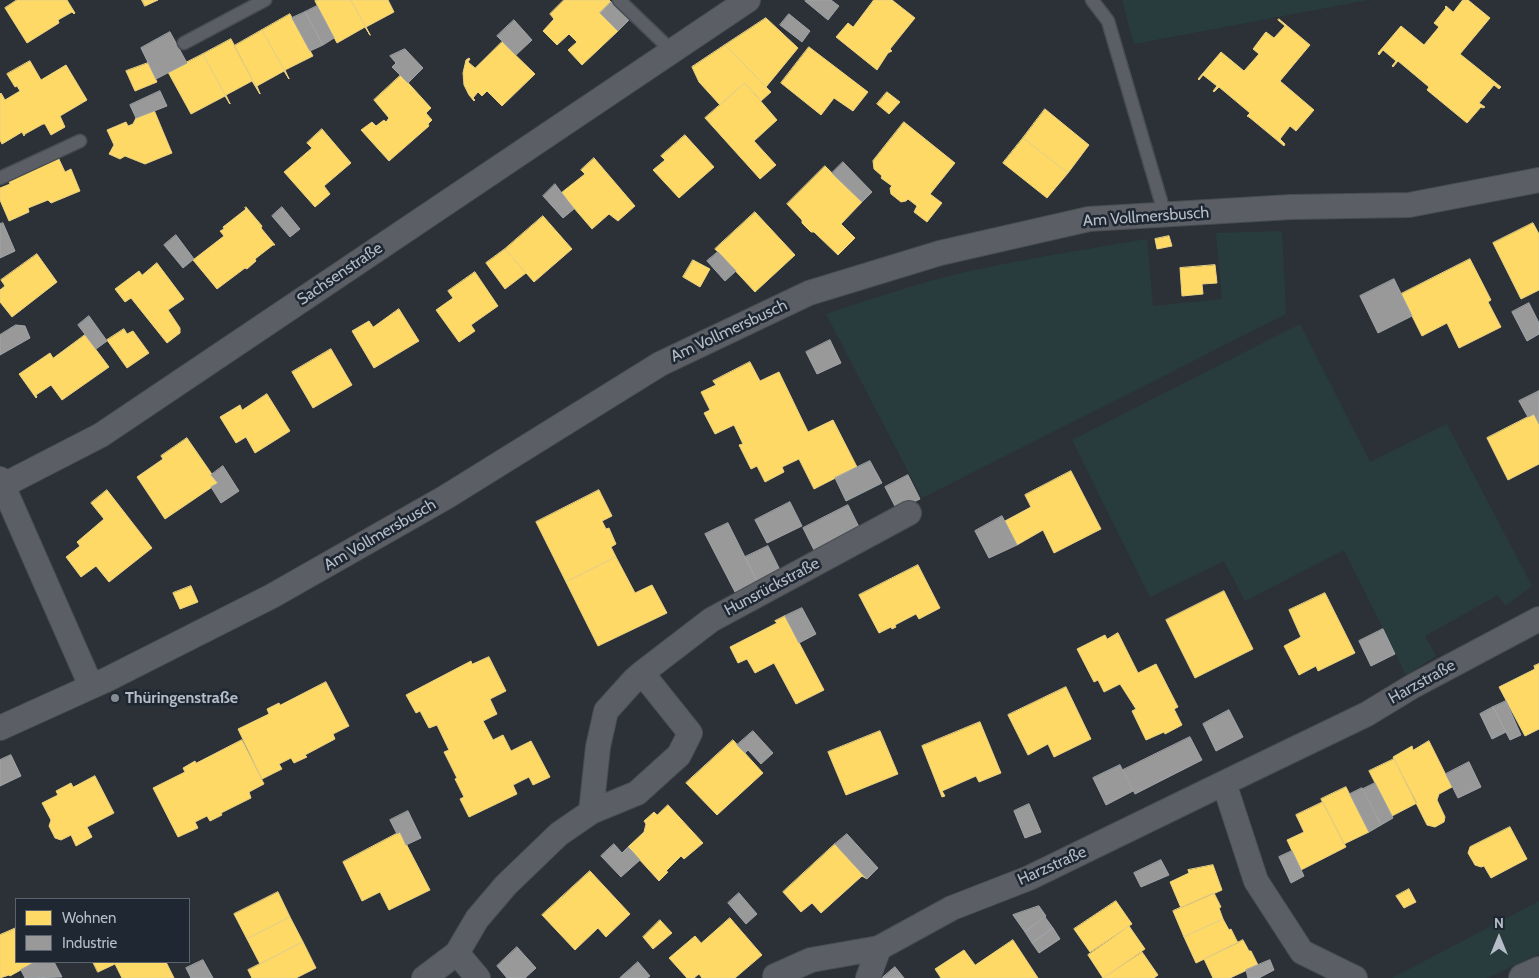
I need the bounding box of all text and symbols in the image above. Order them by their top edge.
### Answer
street label: Am Vollmersbusch [1082,203,1210,231]
street label: Sachsenstraße [294,238,386,310]
street label: Am Vollmersbusch [668,296,790,366]
street label: Am Vollmersbusch [320,495,440,575]
street label: Hunsrückstraße [721,554,823,620]
street label: Harzstraße [1385,656,1459,708]
place label: Thüringenstraße [125,688,238,708]
marker: Thüringenstraße [109,692,121,704]
street label: Harzstraße [1015,842,1089,890]
legend [15,898,190,963]
text: Wohnen [62,909,116,927]
north arrow [1474,913,1524,963]
text: N [1494,914,1504,932]
text: Industrie [62,934,117,952]

